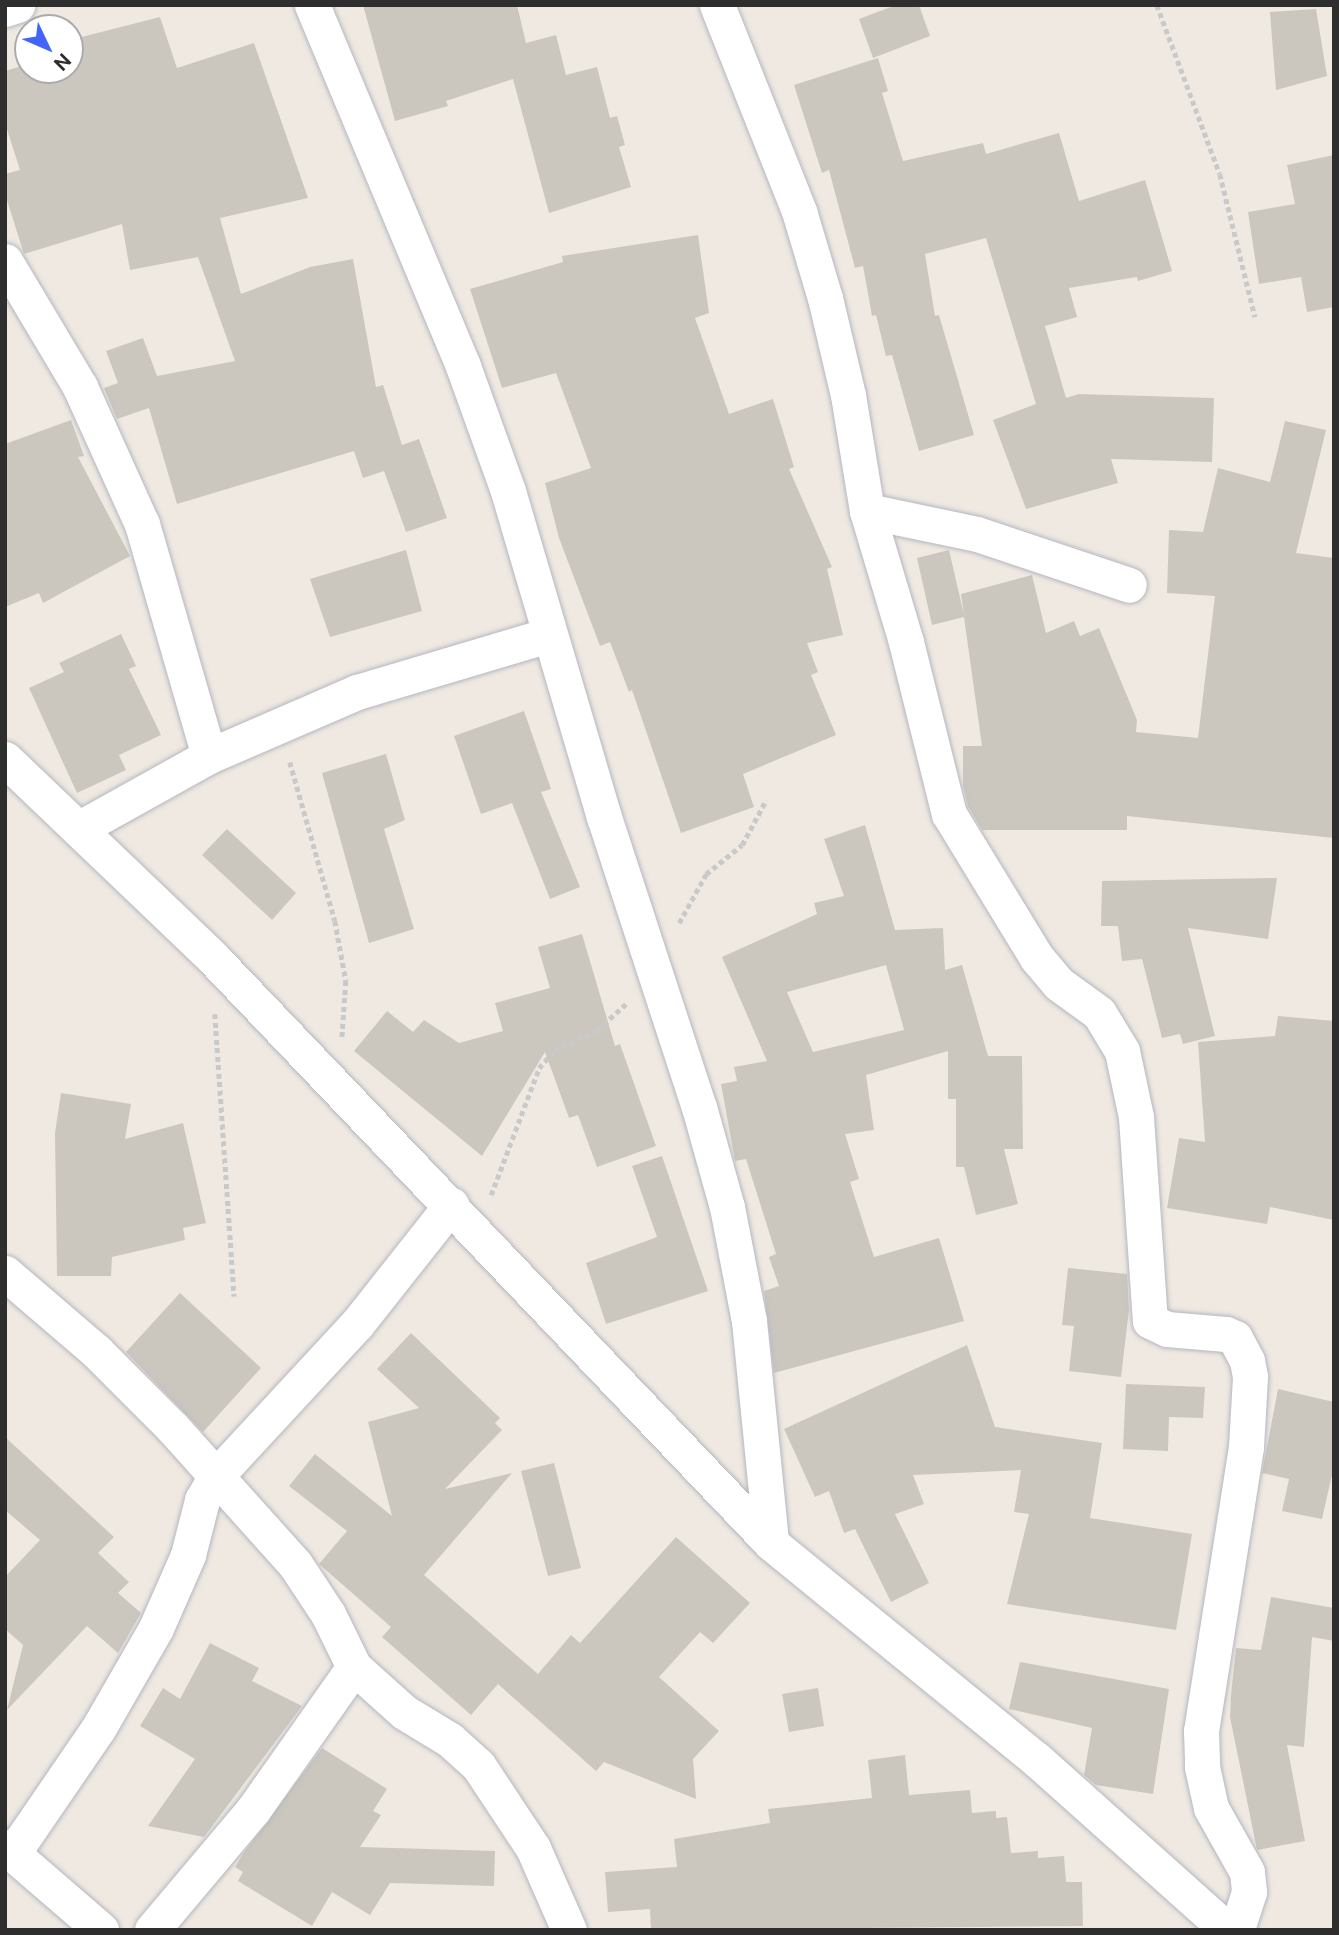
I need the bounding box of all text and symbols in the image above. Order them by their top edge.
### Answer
north arrow [14,14,84,84]
text: N [50,49,76,75]

